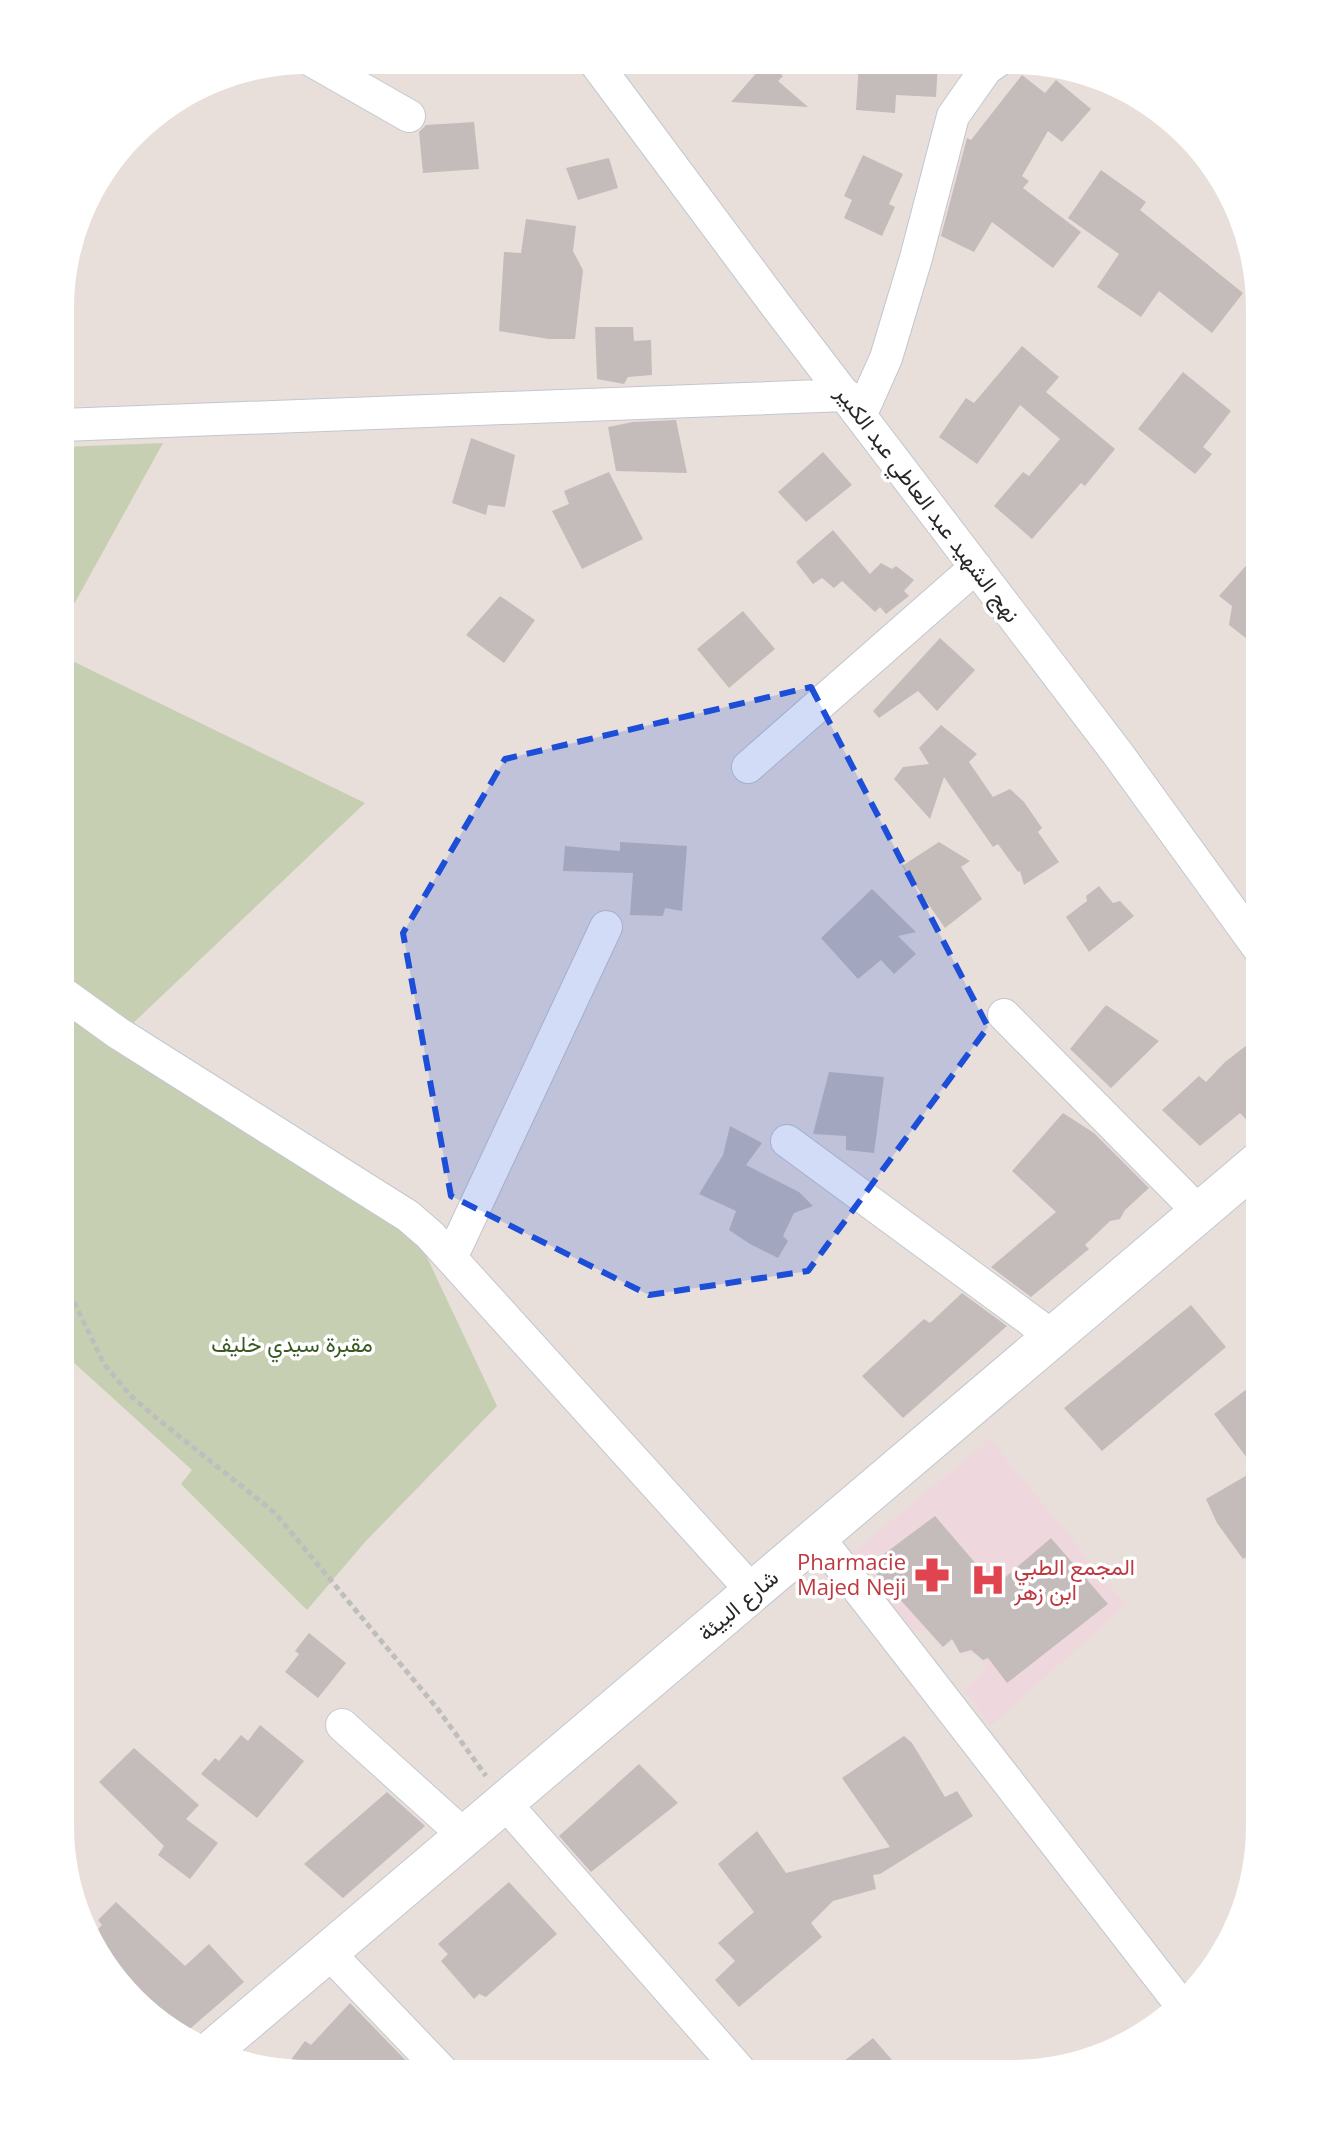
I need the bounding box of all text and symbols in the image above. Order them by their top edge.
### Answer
street label: نهج الشهيد عبد العاطي عبد الكبير [825,378,1028,631]
park label: مقبرة سيدي خليف [211,1328,373,1363]
place label: Pharmacie Majed Neji [797,1546,906,1601]
place label: المجمع الطبي ابن زهر [1013,1551,1135,1606]
pharmacy icon: Pharmacie Majed Neji [913,1556,951,1594]
hospital icon: المجمع الطبي ابن زهر [969,1561,1007,1599]
street label: شارع البيئة [691,1562,785,1647]

